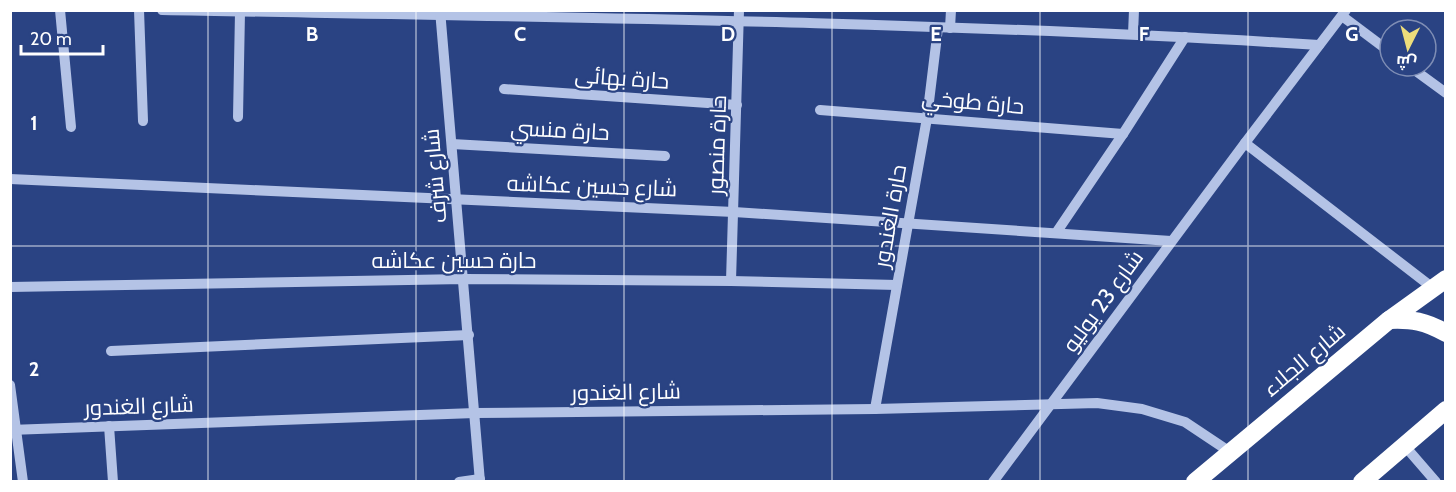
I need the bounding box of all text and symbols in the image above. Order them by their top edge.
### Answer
scale bar [21,18,104,56]
north arrow [1378,18,1438,78]
text: B [306,22,318,46]
text: C [514,22,526,46]
text: D [721,22,735,46]
text: E [930,22,942,46]
text: F [1139,22,1150,46]
text: G [1345,22,1359,46]
text: 20 m [30,28,72,50]
text: ش [1395,52,1418,73]
street label: حارة بهائى [574,61,670,95]
street label: حارة طوخي [920,84,1025,123]
street label: حارة منصور [702,94,732,198]
text: 1 [30,111,38,135]
street label: حارة منسي [510,114,610,149]
street label: شارع شرف [417,128,454,224]
street label: حارة الغندور [867,162,912,272]
street label: شارع حسين عكاشه [506,170,678,203]
street label: شارع 23 يوليو [1057,245,1150,358]
street label: حارة حسين عكاشه [371,247,537,274]
street label: شارع الجلاء [1257,318,1351,403]
text: 2 [29,357,39,381]
street label: شارع الغندور [569,378,681,407]
street label: شارع الغندور [82,391,194,422]

